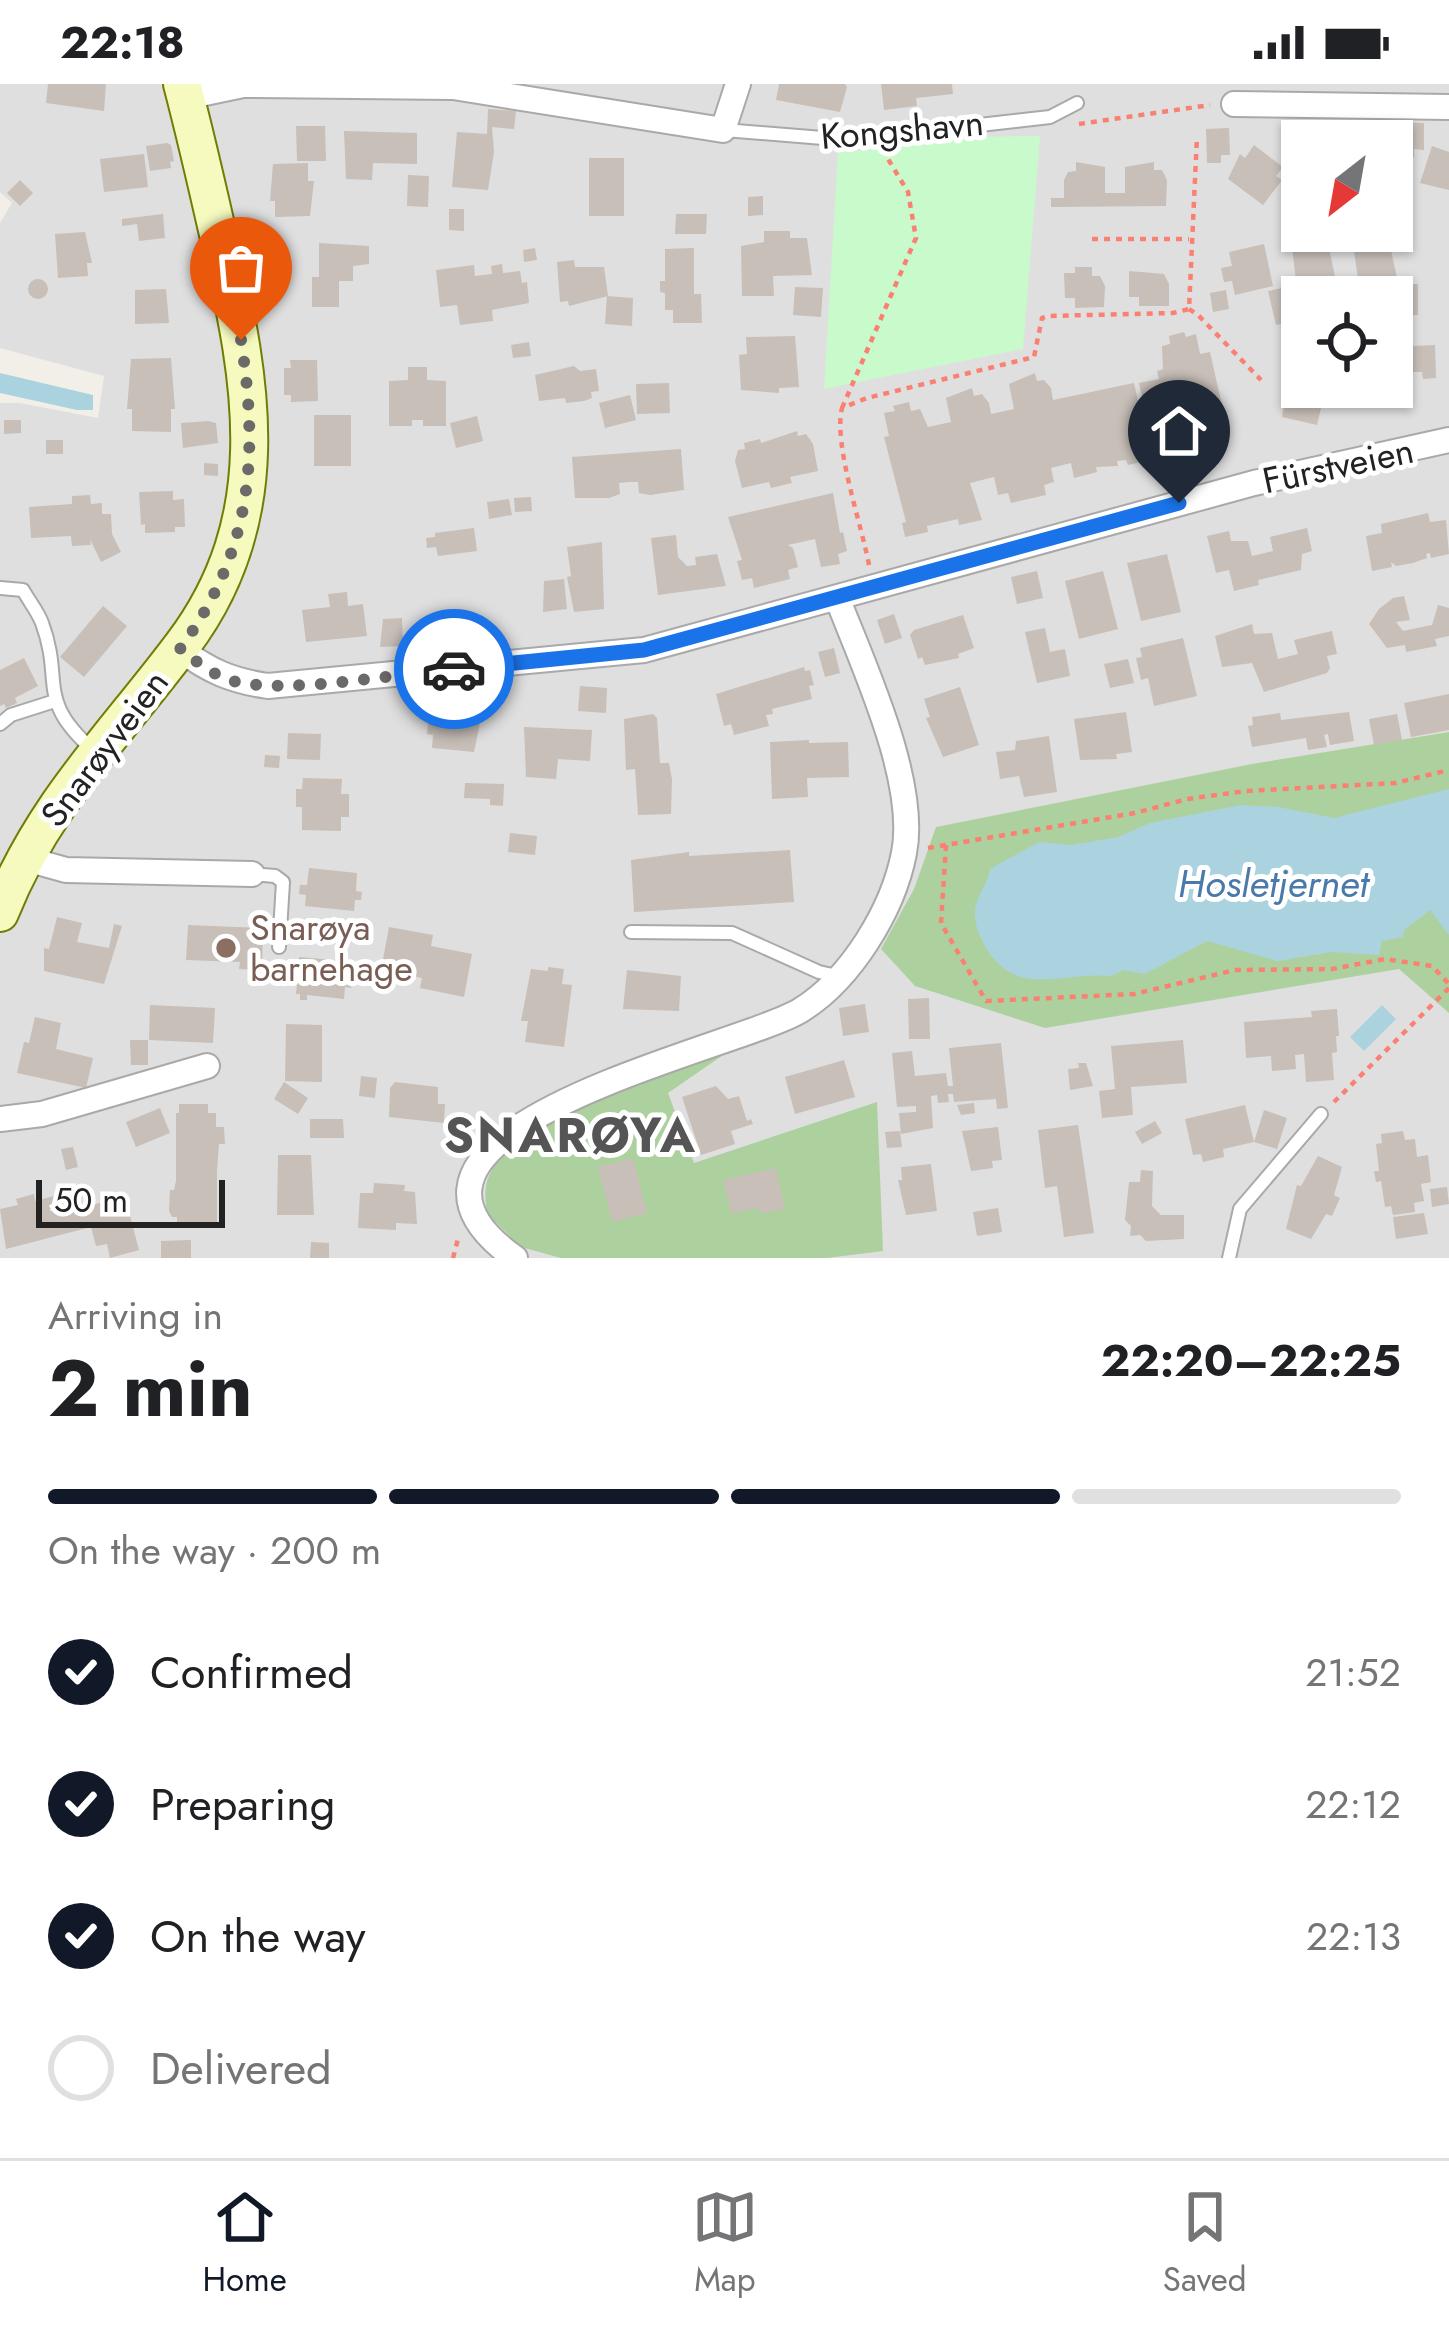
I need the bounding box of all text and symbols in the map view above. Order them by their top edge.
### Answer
text: 22:18 [60,10,185,75]
street label: Kongshavn [818,96,986,162]
north arrow [1281,120,1413,252]
map controls [1281,120,1413,408]
pin [190,217,292,340]
icon: bag [208,235,274,301]
button: locate [1281,276,1413,408]
pin [1128,380,1230,503]
icon: home [1146,398,1212,464]
street label: Fürstveien [1258,424,1418,506]
courier [394,609,514,729]
icon: car [421,636,487,702]
street label: Snarøyveien [28,658,180,838]
water label: Hosletjernet [1178,855,1370,912]
place label: Snarøya barnehage [250,901,413,994]
marker: Snarøya barnehage [213,935,239,961]
district label: SNARØYA [444,1101,698,1170]
scale bar [36,1174,225,1227]
text: 50 m [54,1177,128,1224]
text: Arriving in [48,1287,223,1344]
text: 22:20–22:25 [1101,1328,1401,1393]
text: 2 min [48,1333,253,1445]
text: On the way · 200 m [48,1522,381,1579]
icon: check [48,1639,114,1705]
text: Confirmed [150,1640,353,1705]
text: 21:52 [1305,1644,1401,1701]
icon: check [48,1771,114,1837]
text: Preparing [150,1772,335,1837]
text: 22:12 [1305,1776,1401,1833]
icon: check [48,1903,114,1969]
text: On the way [150,1904,366,1969]
text: 22:13 [1306,1908,1401,1965]
text: Delivered [150,2036,332,2101]
tab: Home [203,2184,287,2303]
tab: Map [692,2184,758,2303]
tab: Saved [1163,2184,1246,2303]

